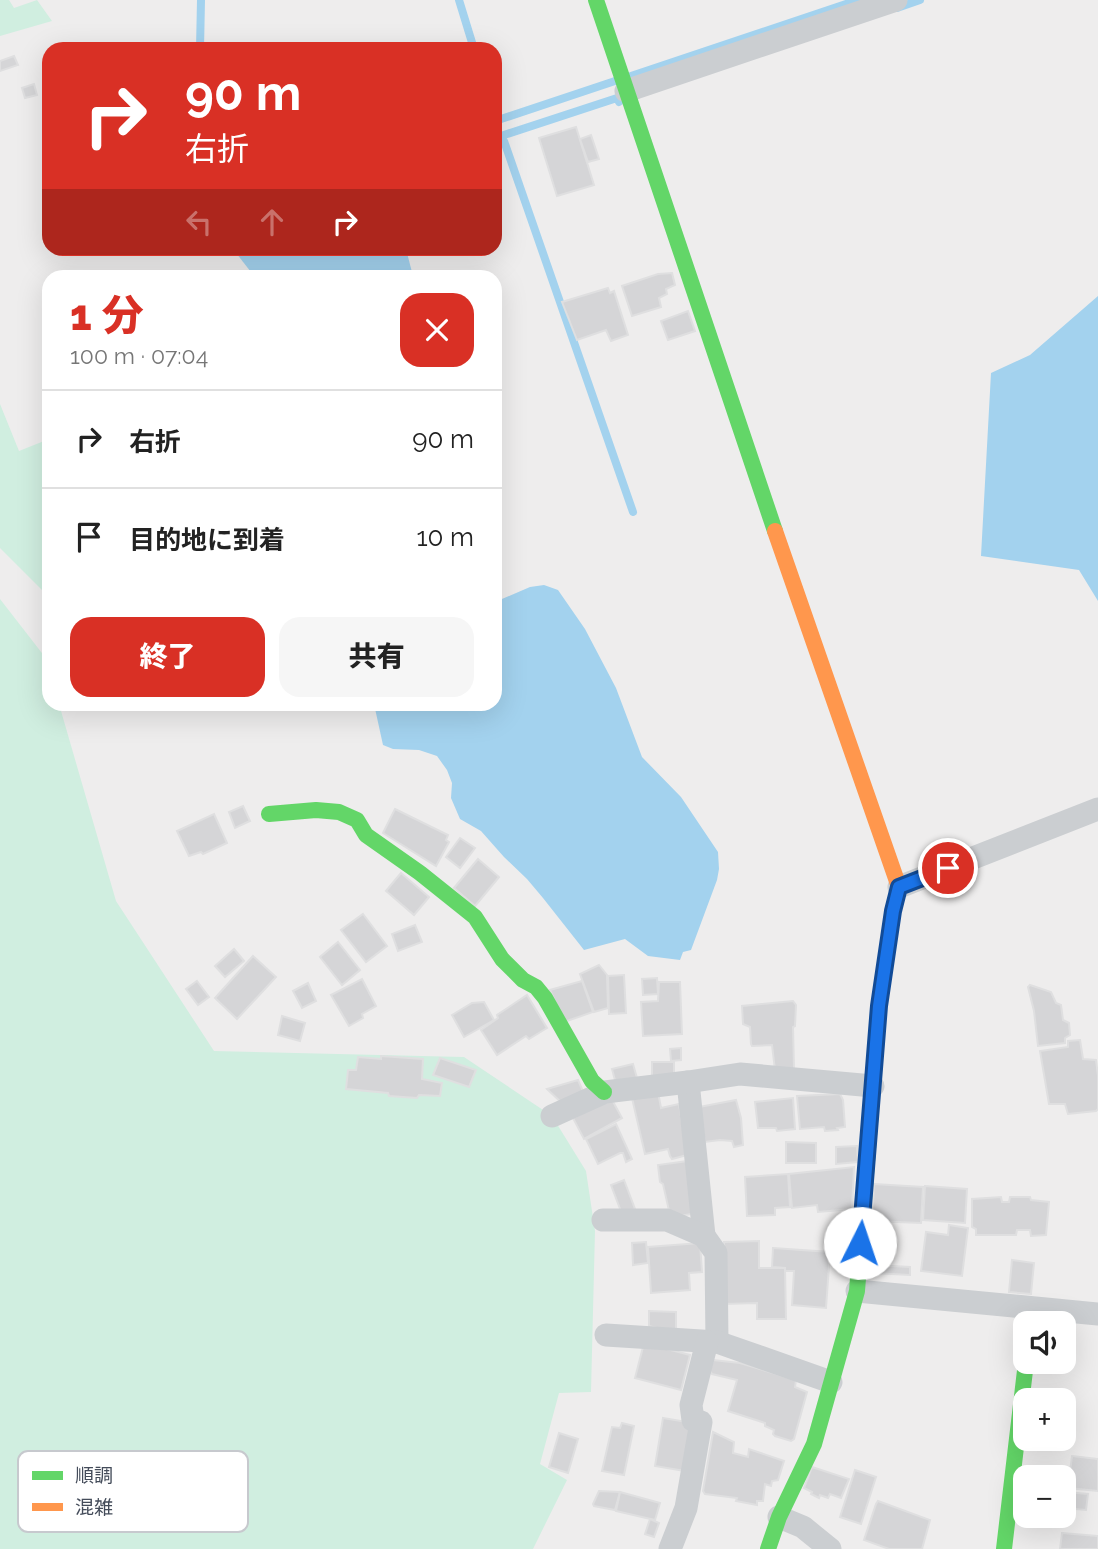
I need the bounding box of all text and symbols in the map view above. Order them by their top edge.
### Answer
text: 90 m [185,64,301,121]
icon: right [70,70,161,161]
text: 右折 [185,130,249,167]
icon: left [180,203,218,241]
icon: ahead [253,203,291,241]
icon: right [326,203,364,241]
text: 1 分 [70,291,144,340]
button: close [400,293,474,367]
text: 100 m · 07:04 [70,342,208,369]
icon: right [70,420,108,458]
text: 90 m [412,424,474,454]
text: 右折 [129,427,181,457]
icon: arrive [70,518,108,556]
text: 10 m [416,522,474,552]
text: 目的地に到着 [129,525,285,555]
button: 終了 [70,617,265,697]
button: 共有 [279,617,474,697]
pin [918,838,978,898]
icon: arrive [929,849,967,887]
position arrow [823,1206,897,1280]
map controls [1013,1311,1076,1528]
button: sound [1013,1311,1076,1374]
button: + [1013,1388,1076,1451]
legend [18,1451,248,1532]
text: 順調 [75,1464,113,1486]
button: − [1013,1465,1076,1528]
text: 混雑 [75,1496,113,1518]

